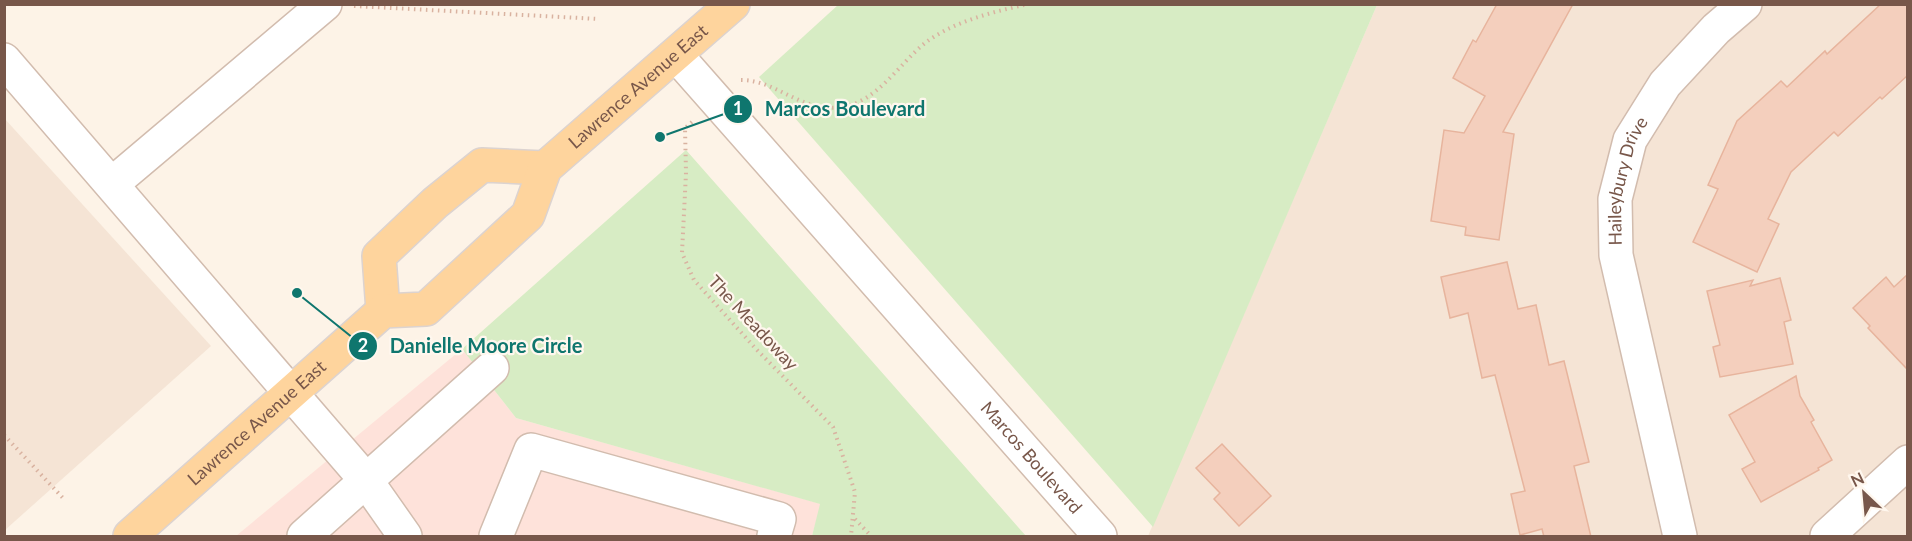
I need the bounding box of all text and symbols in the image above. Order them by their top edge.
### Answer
street label: Lawrence Avenue East [563,19,712,153]
callout: Marcos Boulevard [723,90,938,128]
text: Marcos Boulevard [765,96,925,120]
text: 1 [733,97,743,119]
street label: Haileybury Drive [1603,112,1652,246]
street label: The Meadoway [704,270,804,375]
callout: Danielle Moore Circle [348,327,595,365]
text: Danielle Moore Circle [390,333,583,357]
text: 2 [358,334,368,356]
street label: Lawrence Avenue East [183,355,331,490]
street label: Marcos Boulevard [977,397,1087,518]
north arrow [1834,463,1894,523]
text: N [1848,468,1867,490]

